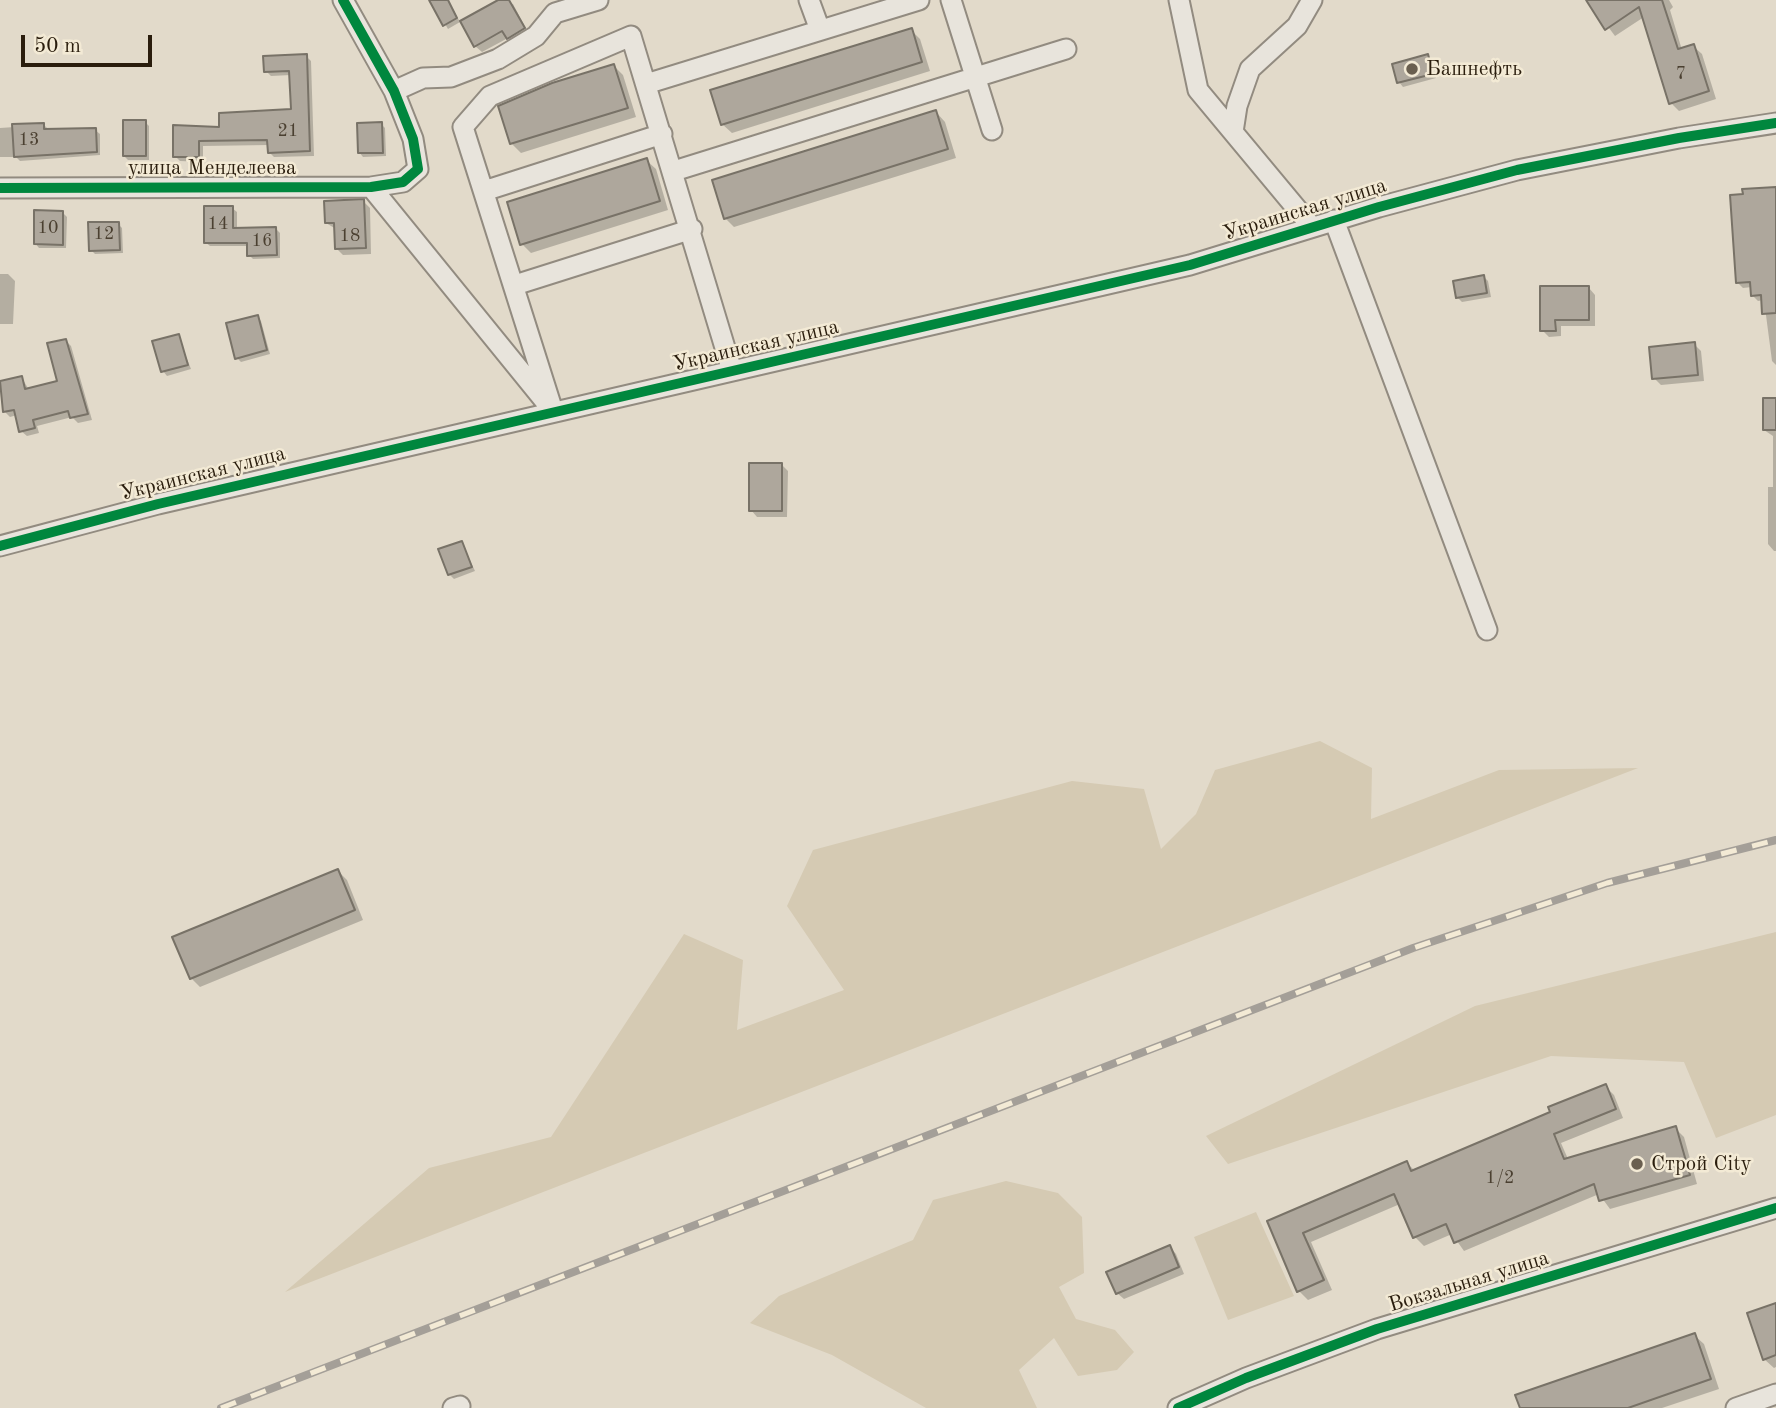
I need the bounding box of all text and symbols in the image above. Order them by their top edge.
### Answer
scale bar [24,21,156,65]
text: 50 m [34,36,81,57]
place label: Башнефть [1426,56,1522,82]
marker: Башнефть [1404,61,1420,77]
house number: 7 [1676,63,1686,85]
house number: 21 [278,120,298,142]
house number: 13 [19,129,39,151]
street label: улица Менделеева [128,155,296,181]
street label: Украинская улица [1220,173,1390,247]
house number: 14 [208,213,228,235]
house number: 10 [38,217,58,239]
house number: 12 [94,223,114,245]
house number: 18 [340,225,360,247]
house number: 16 [252,230,272,252]
street label: Украинская улица [671,315,841,377]
street label: Украинская улица [118,441,288,507]
place label: Строй City [1651,1151,1752,1177]
marker: Строй City [1629,1156,1645,1172]
house number: 1/2 [1486,1167,1514,1189]
street label: Вокзальная улица [1386,1246,1552,1318]

